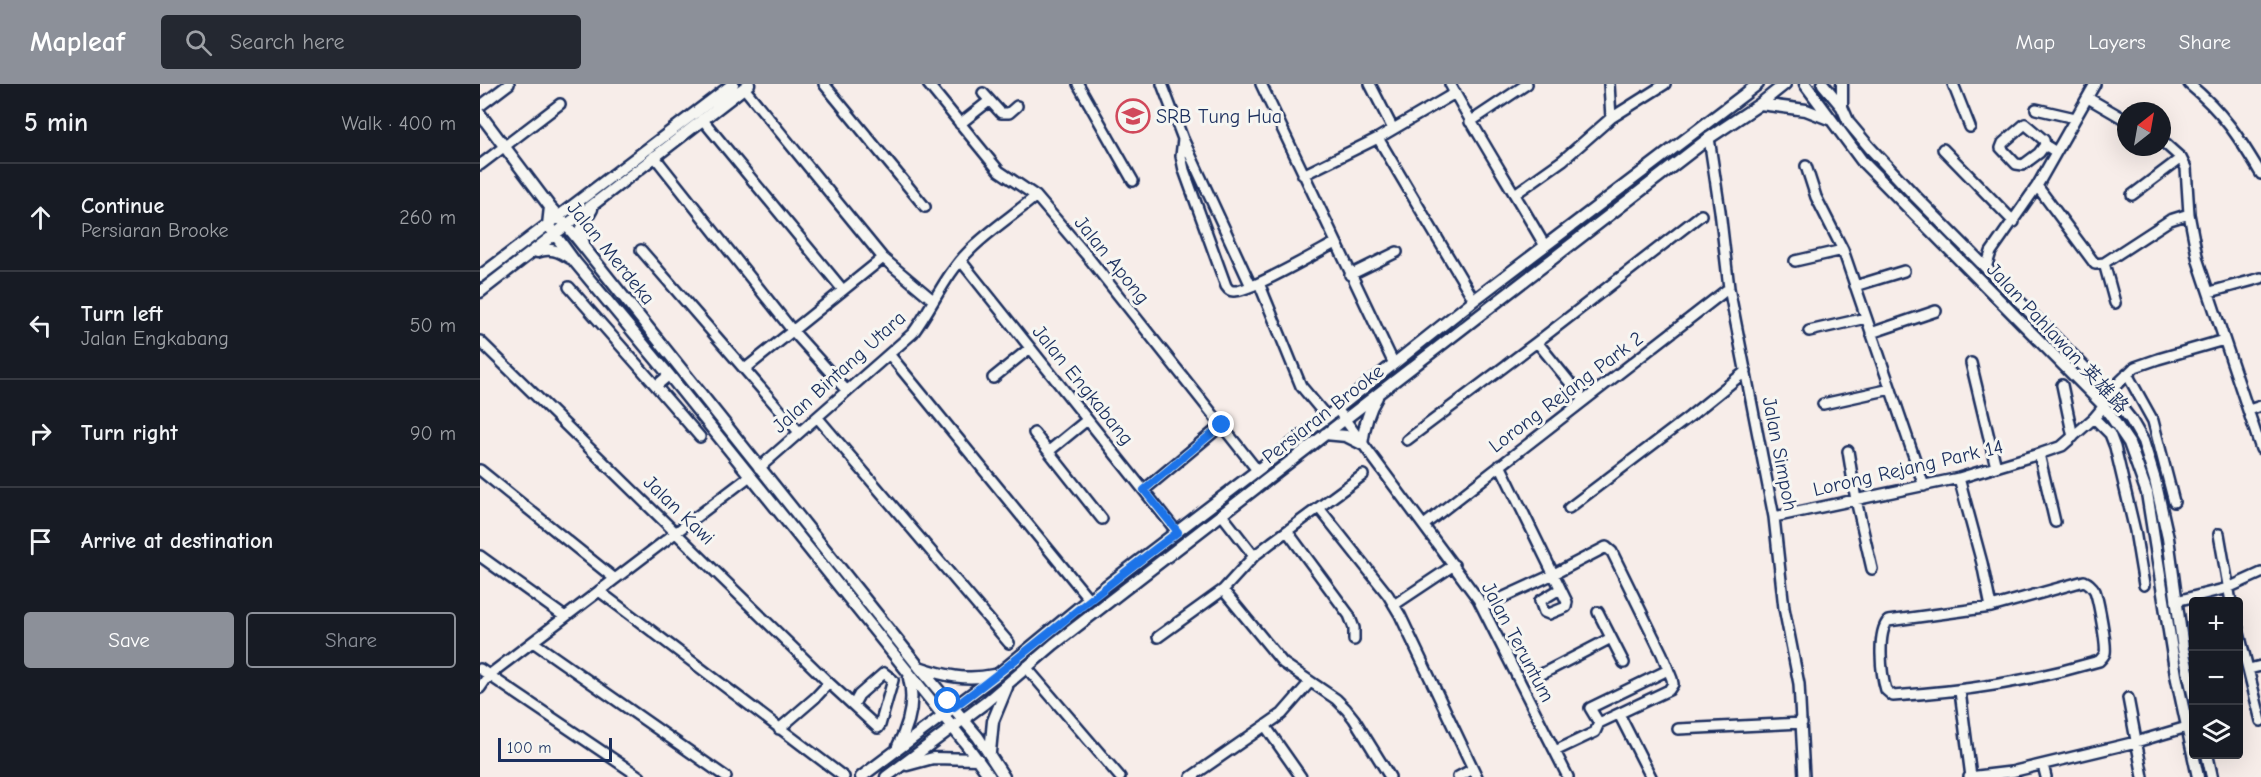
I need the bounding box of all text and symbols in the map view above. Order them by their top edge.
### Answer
search box [161,15,581,69]
text: Mapleaf [30,26,125,58]
icon: search [182,26,215,59]
text: Search here [230,29,344,55]
text: Map [2016,30,2055,54]
text: Layers [2088,30,2146,54]
text: Share [2179,30,2231,54]
school or university icon: SRB Tung Hua [1115,98,1151,134]
north arrow [2117,102,2171,156]
place label: SRB Tung Hua [1156,105,1282,128]
text: 5 min [24,108,88,138]
text: Walk · 400 m [342,112,456,135]
text: Continue [81,193,164,219]
street label: Jalan Merdeka [562,197,660,309]
icon: ahead [24,201,57,234]
text: 260 m [399,206,456,229]
street label: Jalan Apong [1070,211,1154,309]
text: Persiaran Brooke [81,219,229,242]
street label: Jalan Pahlawan 英雄路 [1982,258,2134,419]
text: Turn left [81,301,163,327]
street label: Jalan Bintang Utara [768,306,910,438]
icon: left [24,309,57,342]
text: 50 m [410,314,456,337]
street label: Jalan Engkabang [1028,320,1138,450]
street label: Lorong Rejang Park 2 [1484,326,1648,458]
text: Jalan Engkabang [81,327,229,350]
street label: Persiaran Brooke [1258,360,1388,468]
street label: Jalan Simpoh [1758,395,1802,513]
route end [1208,411,1234,437]
icon: right [24,417,57,450]
text: Turn right [81,420,178,446]
text: 90 m [410,422,456,445]
street label: Lorong Rejang Park 14 [1811,435,2005,501]
street label: Jalan Kawi [639,470,719,550]
icon: arrive [24,525,57,558]
text: Arrive at destination [81,528,273,554]
street label: Jalan Teruntum [1477,578,1559,706]
map controls [2189,597,2243,759]
button: + [2189,597,2243,651]
button: Save [24,612,234,668]
button: Share [246,612,456,668]
button: − [2189,651,2243,705]
route start [934,687,960,713]
button: layers [2189,705,2243,759]
scale bar [498,735,612,762]
text: 100 m [507,739,551,757]

